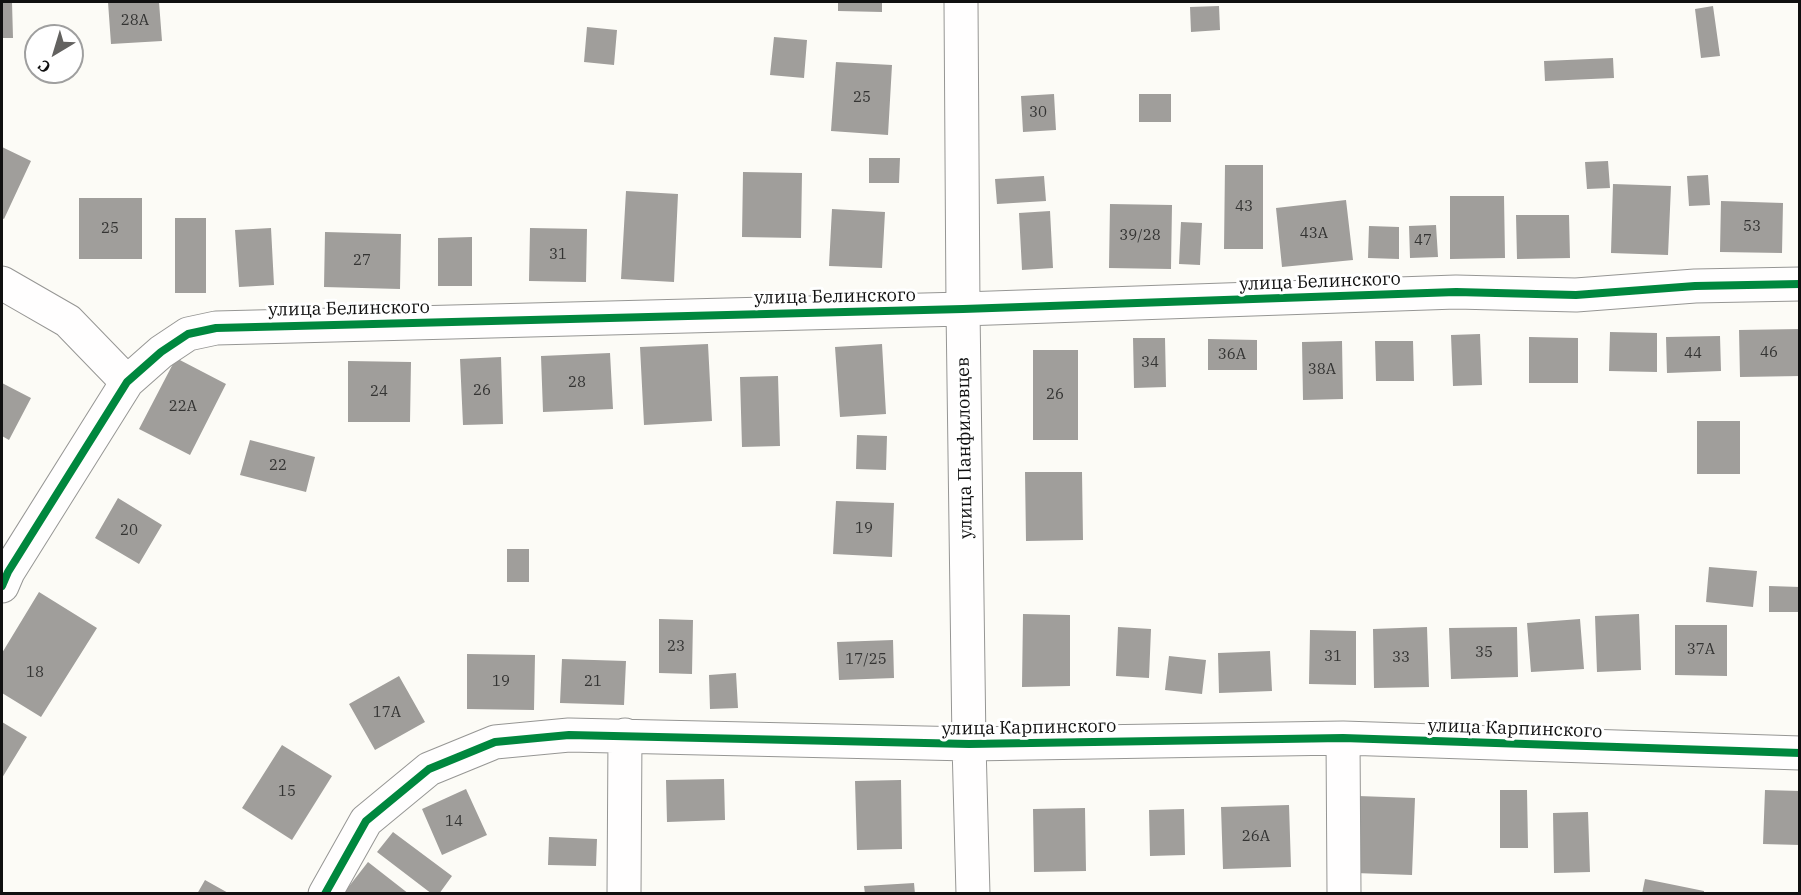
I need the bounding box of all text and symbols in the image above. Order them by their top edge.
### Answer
house number: 28А [121,12,149,30]
north arrow [24,24,84,84]
text: С [34,55,55,78]
house number: 25 [853,89,871,107]
house number: 30 [1029,104,1047,122]
house number: 43 [1235,198,1253,216]
house number: 53 [1743,218,1761,236]
house number: 25 [101,220,119,238]
house number: 43А [1300,225,1328,243]
house number: 39/28 [1119,227,1161,245]
house number: 47 [1414,232,1432,250]
house number: 31 [549,246,567,264]
house number: 27 [353,252,371,270]
street label: улица Белинского [1239,268,1401,296]
street label: улица Белинского [754,285,916,309]
street label: улица Белинского [268,297,430,321]
house number: 46 [1760,344,1778,362]
house number: 44 [1684,345,1702,363]
house number: 36А [1218,346,1246,364]
house number: 34 [1141,354,1159,372]
street label: улица Панфиловцев [953,357,977,539]
house number: 38А [1308,361,1336,379]
house number: 28 [568,374,586,392]
house number: 26 [473,382,491,400]
house number: 24 [370,383,388,401]
house number: 26 [1046,386,1064,404]
house number: 22А [169,398,197,416]
house number: 22 [269,457,287,475]
house number: 19 [855,520,873,538]
house number: 20 [120,522,138,540]
house number: 23 [667,638,685,656]
house number: 37А [1687,641,1715,659]
house number: 35 [1475,644,1493,662]
house number: 31 [1324,648,1342,666]
house number: 33 [1392,649,1410,667]
house number: 17/25 [845,651,887,669]
house number: 18 [26,664,44,682]
house number: 19 [492,673,510,691]
house number: 21 [584,673,602,691]
house number: 17А [373,704,401,722]
street label: улица Карпинского [1427,715,1603,743]
street label: улица Карпинского [941,716,1117,740]
house number: 15 [278,783,296,801]
house number: 14 [445,813,463,831]
house number: 26А [1242,828,1270,846]

